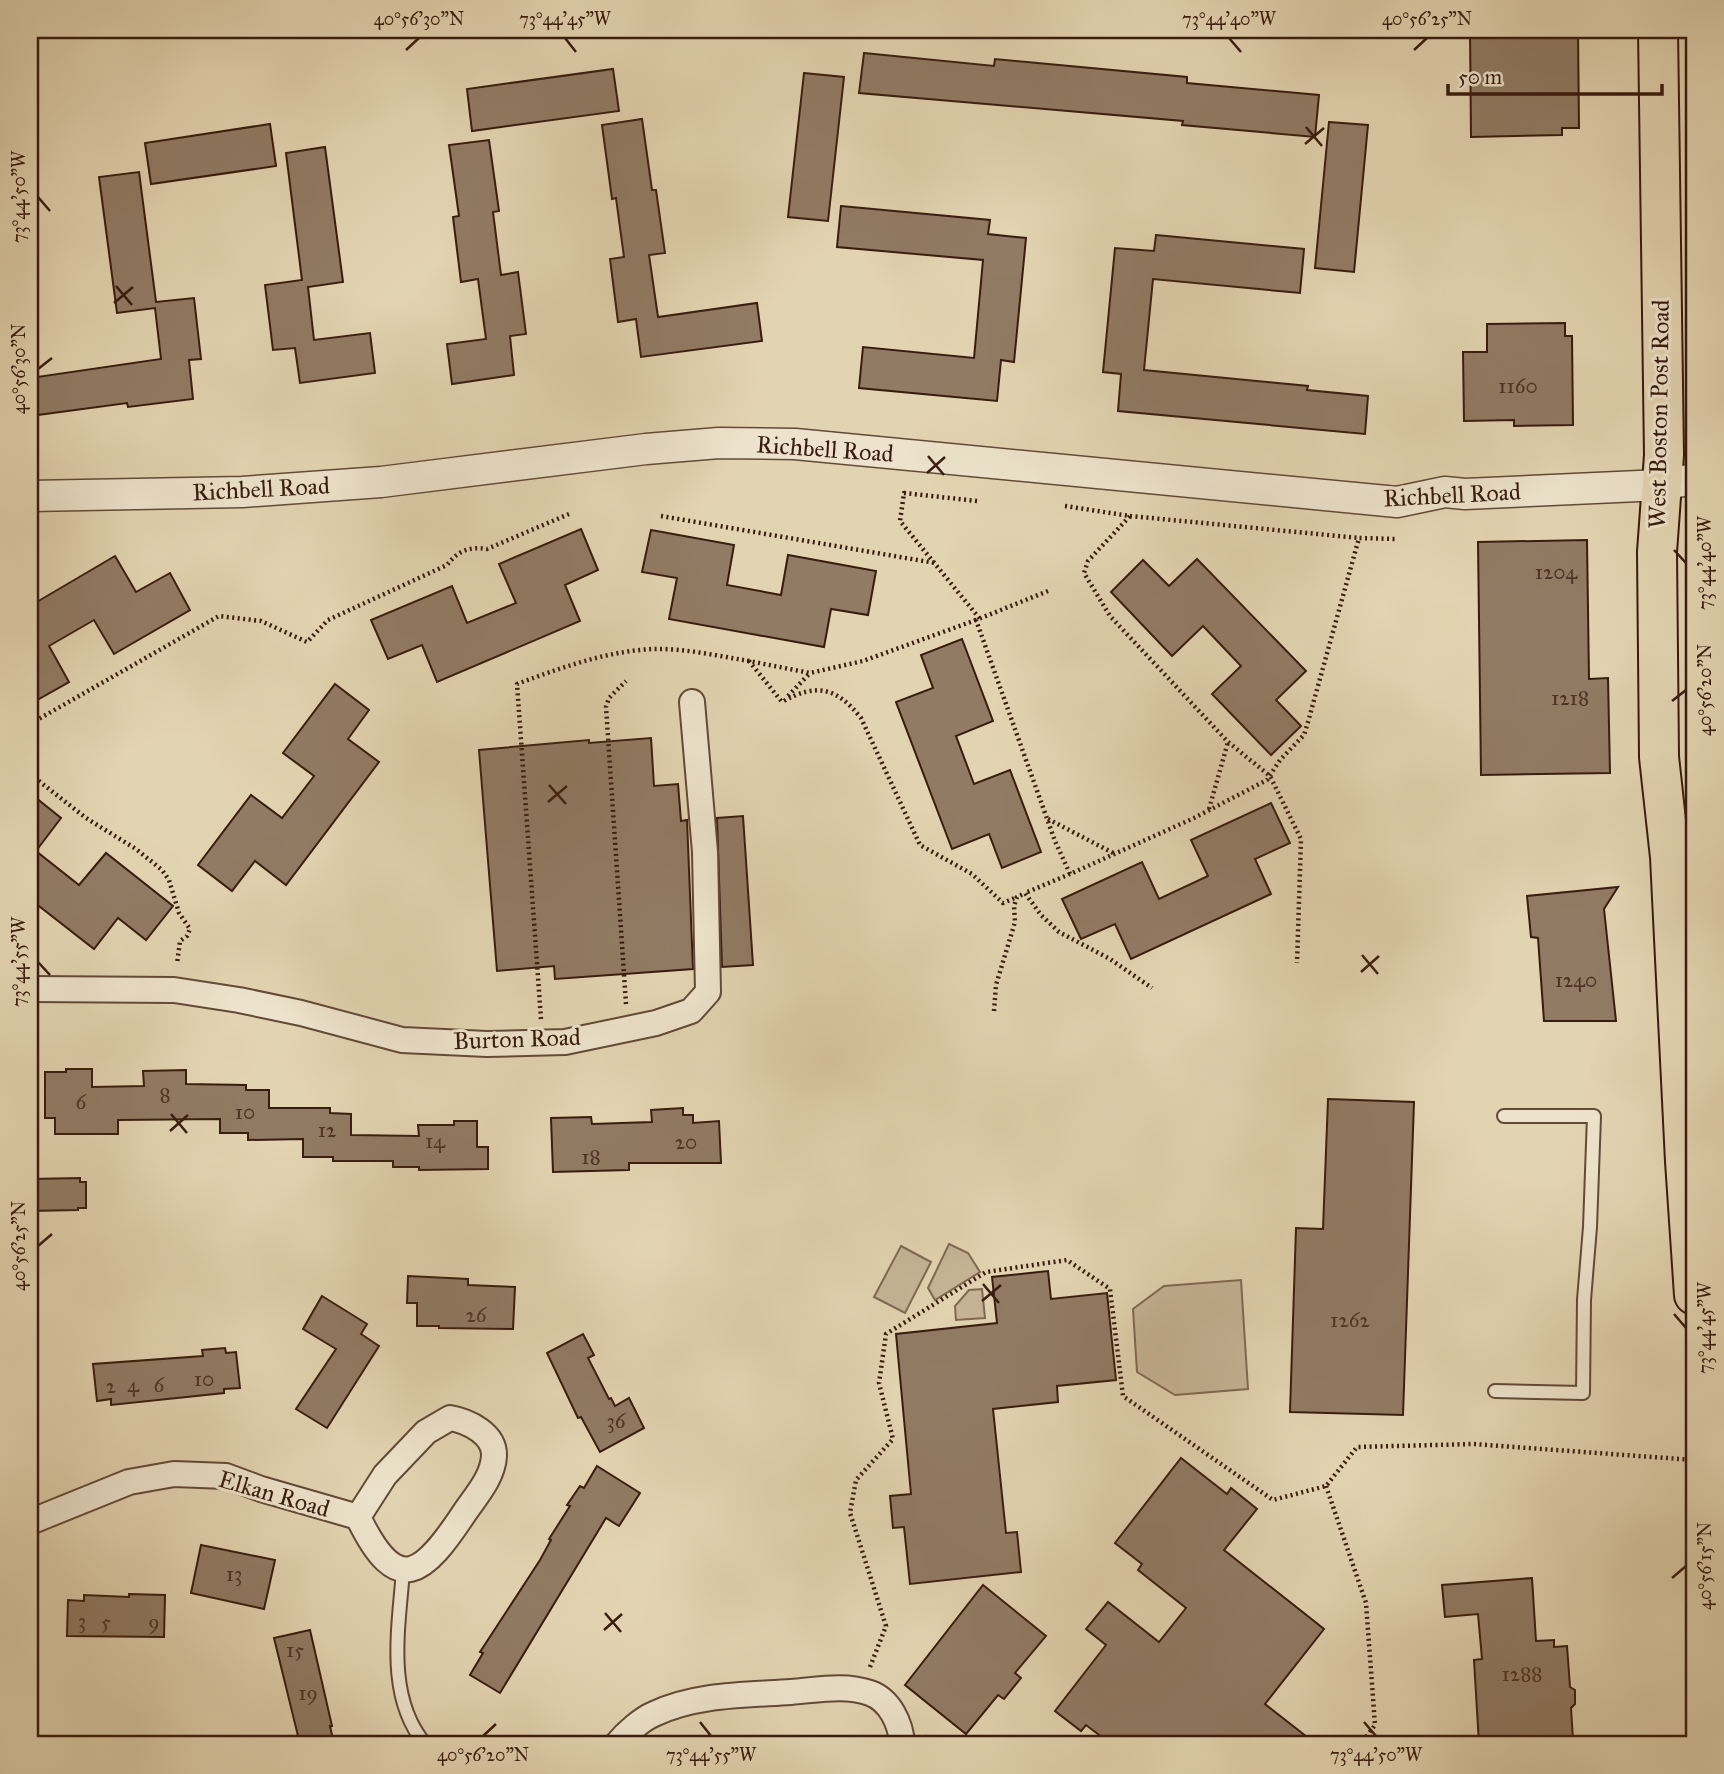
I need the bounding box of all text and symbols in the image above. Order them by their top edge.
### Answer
text: 40°56'30"N [374,8,464,30]
text: 73°44'45"W [519,8,612,30]
text: 73°44'40"W [1182,8,1277,30]
text: 40°56'25"N [1382,8,1472,30]
scale bar [1448,52,1661,96]
text: 50 m [1458,64,1503,90]
text: 73°44'50"W [8,150,30,243]
street label: West Boston Post Road [1642,299,1676,529]
text: 40°56'30"N [8,324,30,414]
house number: 1160 [1498,373,1538,399]
street label: Richbell Road [755,429,895,469]
street label: Richbell Road [191,470,331,508]
street label: Richbell Road [1382,476,1522,514]
text: 73°44'40"W [1694,515,1716,610]
house number: 1204 [1535,559,1579,585]
text: 40°56'20"N [1694,644,1716,736]
house number: 1218 [1551,685,1589,711]
text: 73°44'55"W [8,916,30,1007]
house number: 1240 [1555,967,1597,993]
street label: Burton Road [453,1022,581,1056]
house number: 8 [159,1082,171,1108]
house number: 6 [76,1089,88,1115]
house number: 10 [235,1099,255,1125]
house number: 12 [318,1117,337,1143]
house number: 14 [425,1128,446,1154]
house number: 20 [675,1129,697,1155]
house number: 18 [581,1144,601,1170]
text: 40°56'25"N [8,1201,30,1291]
text: 73°44'45"W [1694,1281,1716,1374]
house number: 26 [465,1302,488,1328]
house number: 1262 [1330,1307,1371,1333]
house number: 10 [194,1366,214,1392]
house number: 4 [127,1372,140,1398]
house number: 6 [154,1372,166,1398]
house number: 2 [106,1373,117,1399]
house number: 36 [606,1408,627,1434]
street label: Elkan Road [215,1464,333,1524]
text: 40°56'15"N [1694,1522,1716,1610]
house number: 13 [226,1561,242,1587]
house number: 3 [78,1608,86,1634]
house number: 5 [101,1609,111,1635]
house number: 9 [148,1609,160,1635]
house number: 15 [286,1637,304,1663]
house number: 1288 [1502,1661,1543,1687]
house number: 19 [298,1680,318,1706]
text: 40°56'20"N [437,1744,529,1766]
text: 73°44'55"W [666,1744,757,1766]
text: 73°44'50"W [1330,1744,1423,1766]

